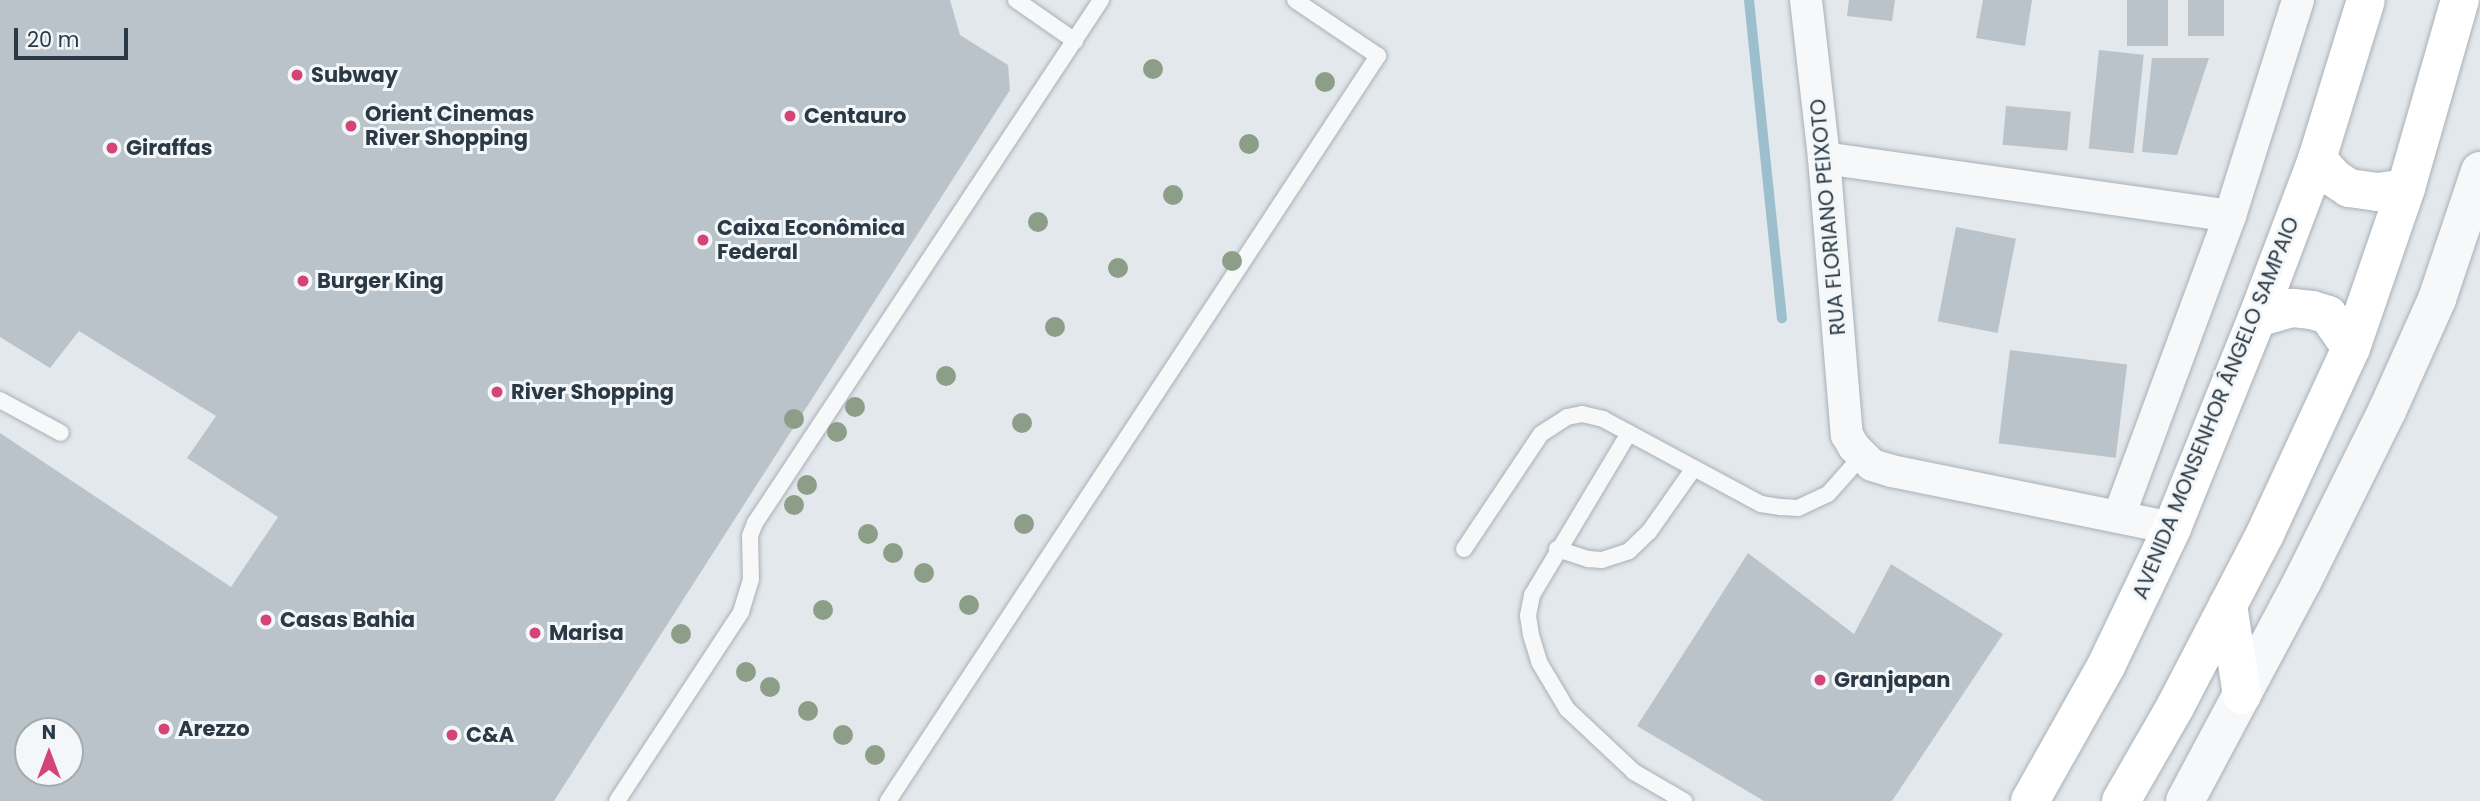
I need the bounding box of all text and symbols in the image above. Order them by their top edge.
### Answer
scale bar [18,14,131,58]
text: 20 m [27,25,80,54]
place label: Subway [311,62,398,88]
marker: Subway [289,67,305,83]
street label: RUA FLORIANO PEIXOTO [1805,98,1851,336]
place label: Orient Cinemas River Shopping [365,101,534,151]
place label: Centauro [804,103,906,129]
marker: Centauro [782,108,798,124]
marker: Orient Cinemas River Shopping [343,118,359,134]
place label: Giraffas [126,135,213,161]
marker: Giraffas [104,140,120,156]
street label: AVENIDA MONSENHOR ÂNGELO SAMPAIO [2128,213,2304,603]
place label: Caixa Econômica Federal [717,215,905,265]
marker: Caixa Econômica Federal [695,232,711,248]
place label: Burger King [317,268,444,294]
marker: Burger King [295,273,311,289]
place label: River Shopping [511,379,674,405]
marker: River Shopping [489,384,505,400]
place label: Casas Bahia [280,607,415,633]
marker: Casas Bahia [258,612,274,628]
place label: Marisa [549,620,624,646]
marker: Marisa [527,625,543,641]
place label: Granjapan [1834,667,1951,693]
marker: Granjapan [1812,672,1828,688]
place label: Arezzo [178,716,250,742]
north arrow [14,717,84,787]
text: N [42,719,56,746]
marker: Arezzo [156,721,172,737]
place label: C&A [466,722,514,748]
marker: C&A [444,727,460,743]

